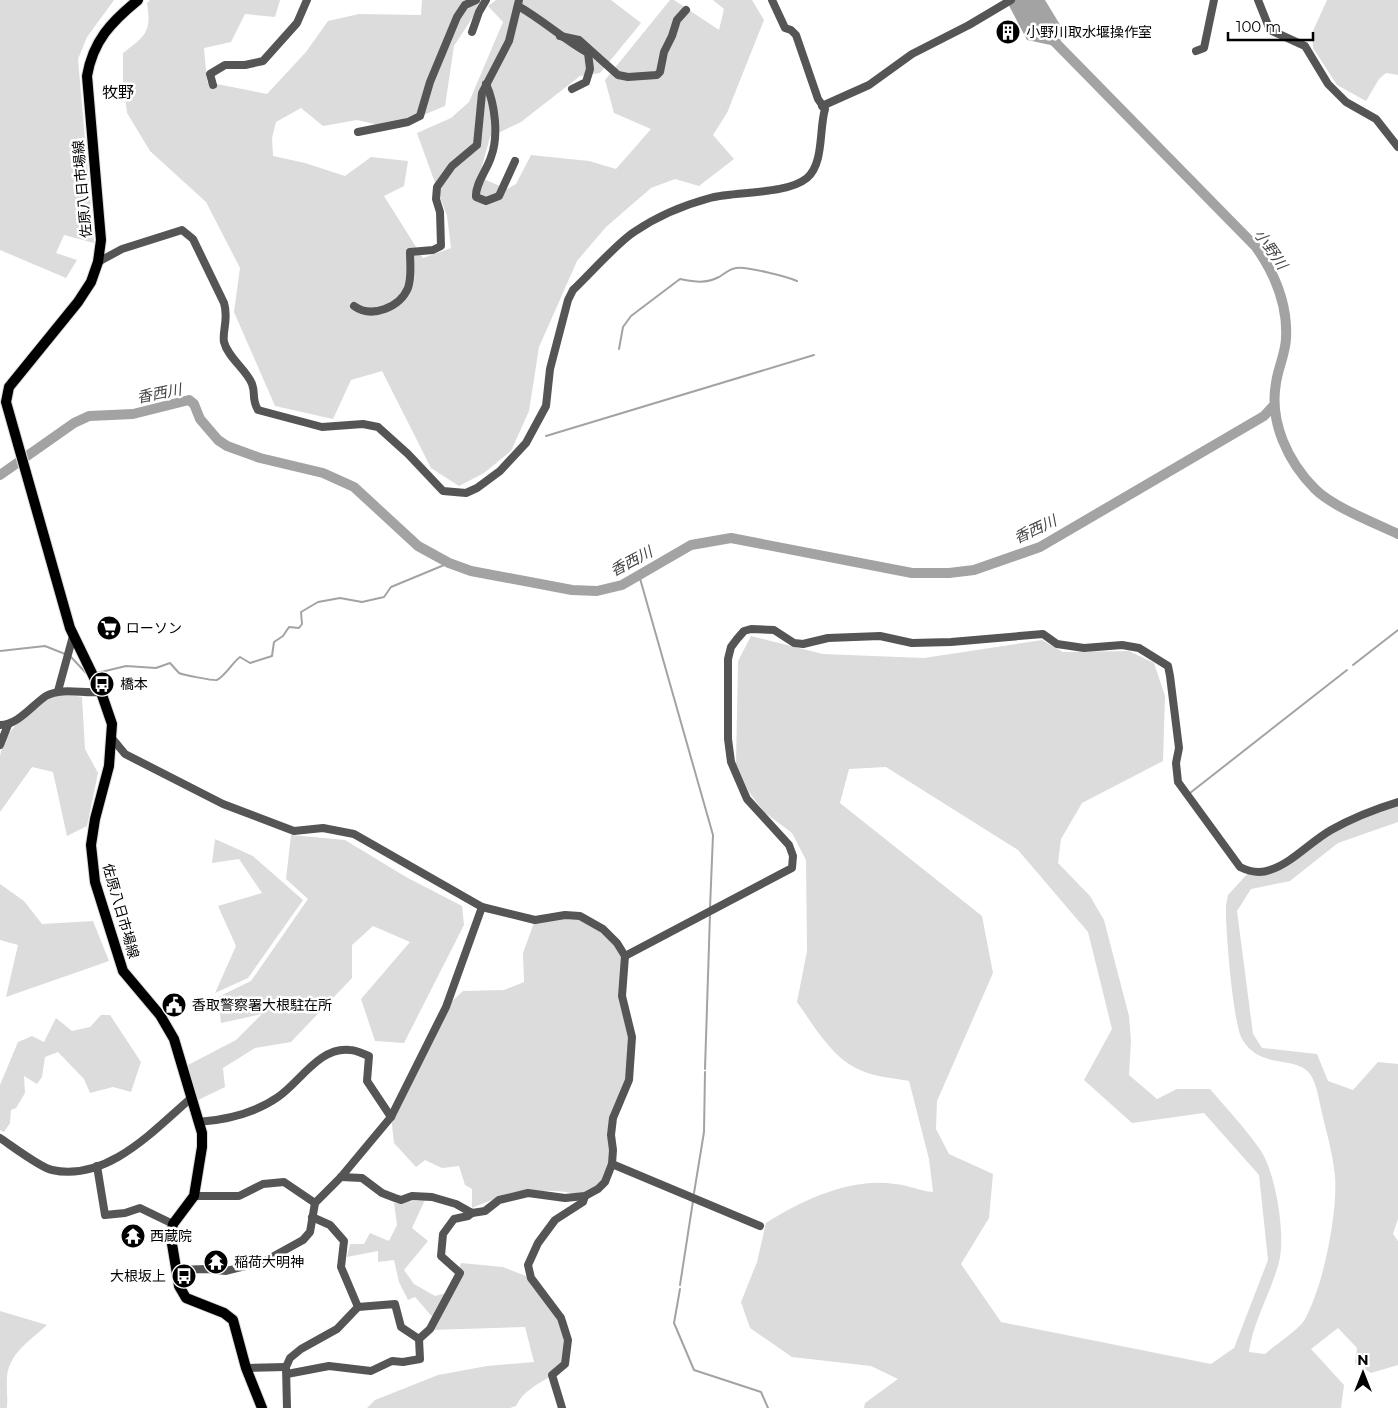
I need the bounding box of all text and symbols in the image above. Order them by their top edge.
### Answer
scale bar [1228,10,1313,42]
text: 100 m [1236,17,1281,36]
building icon: 小野川取水堰操作室 [995,19,1021,45]
place label: 小野川取水堰操作室 [1026,23,1152,41]
district label: 牧野 [102,83,134,102]
street label: 佐原八日市場線 [69,139,95,239]
water label: 小野川 [1250,225,1293,275]
water label: 香西川 [135,379,185,407]
water label: 香西川 [1011,510,1061,547]
water label: 香西川 [607,541,657,580]
supermarket icon: ローソン [96,615,122,641]
place label: ローソン [126,619,182,637]
bus stop icon: 橋本 [89,671,115,697]
place label: 橋本 [120,675,148,693]
street label: 佐原八日市場線 [99,861,143,961]
public building icon: 香取警察署大根駐在所 [161,992,187,1018]
place label: 香取警察署大根駐在所 [192,996,332,1014]
temple icon: 西蔵院 [120,1223,146,1249]
place label: 西蔵院 [150,1227,192,1245]
temple icon: 稲荷大明神 [203,1249,229,1275]
place label: 稲荷大明神 [234,1253,304,1271]
bus stop icon: 大根坂上 [171,1263,197,1289]
place label: 大根坂上 [110,1267,166,1285]
north arrow [1338,1348,1388,1398]
text: N [1357,1351,1369,1369]

